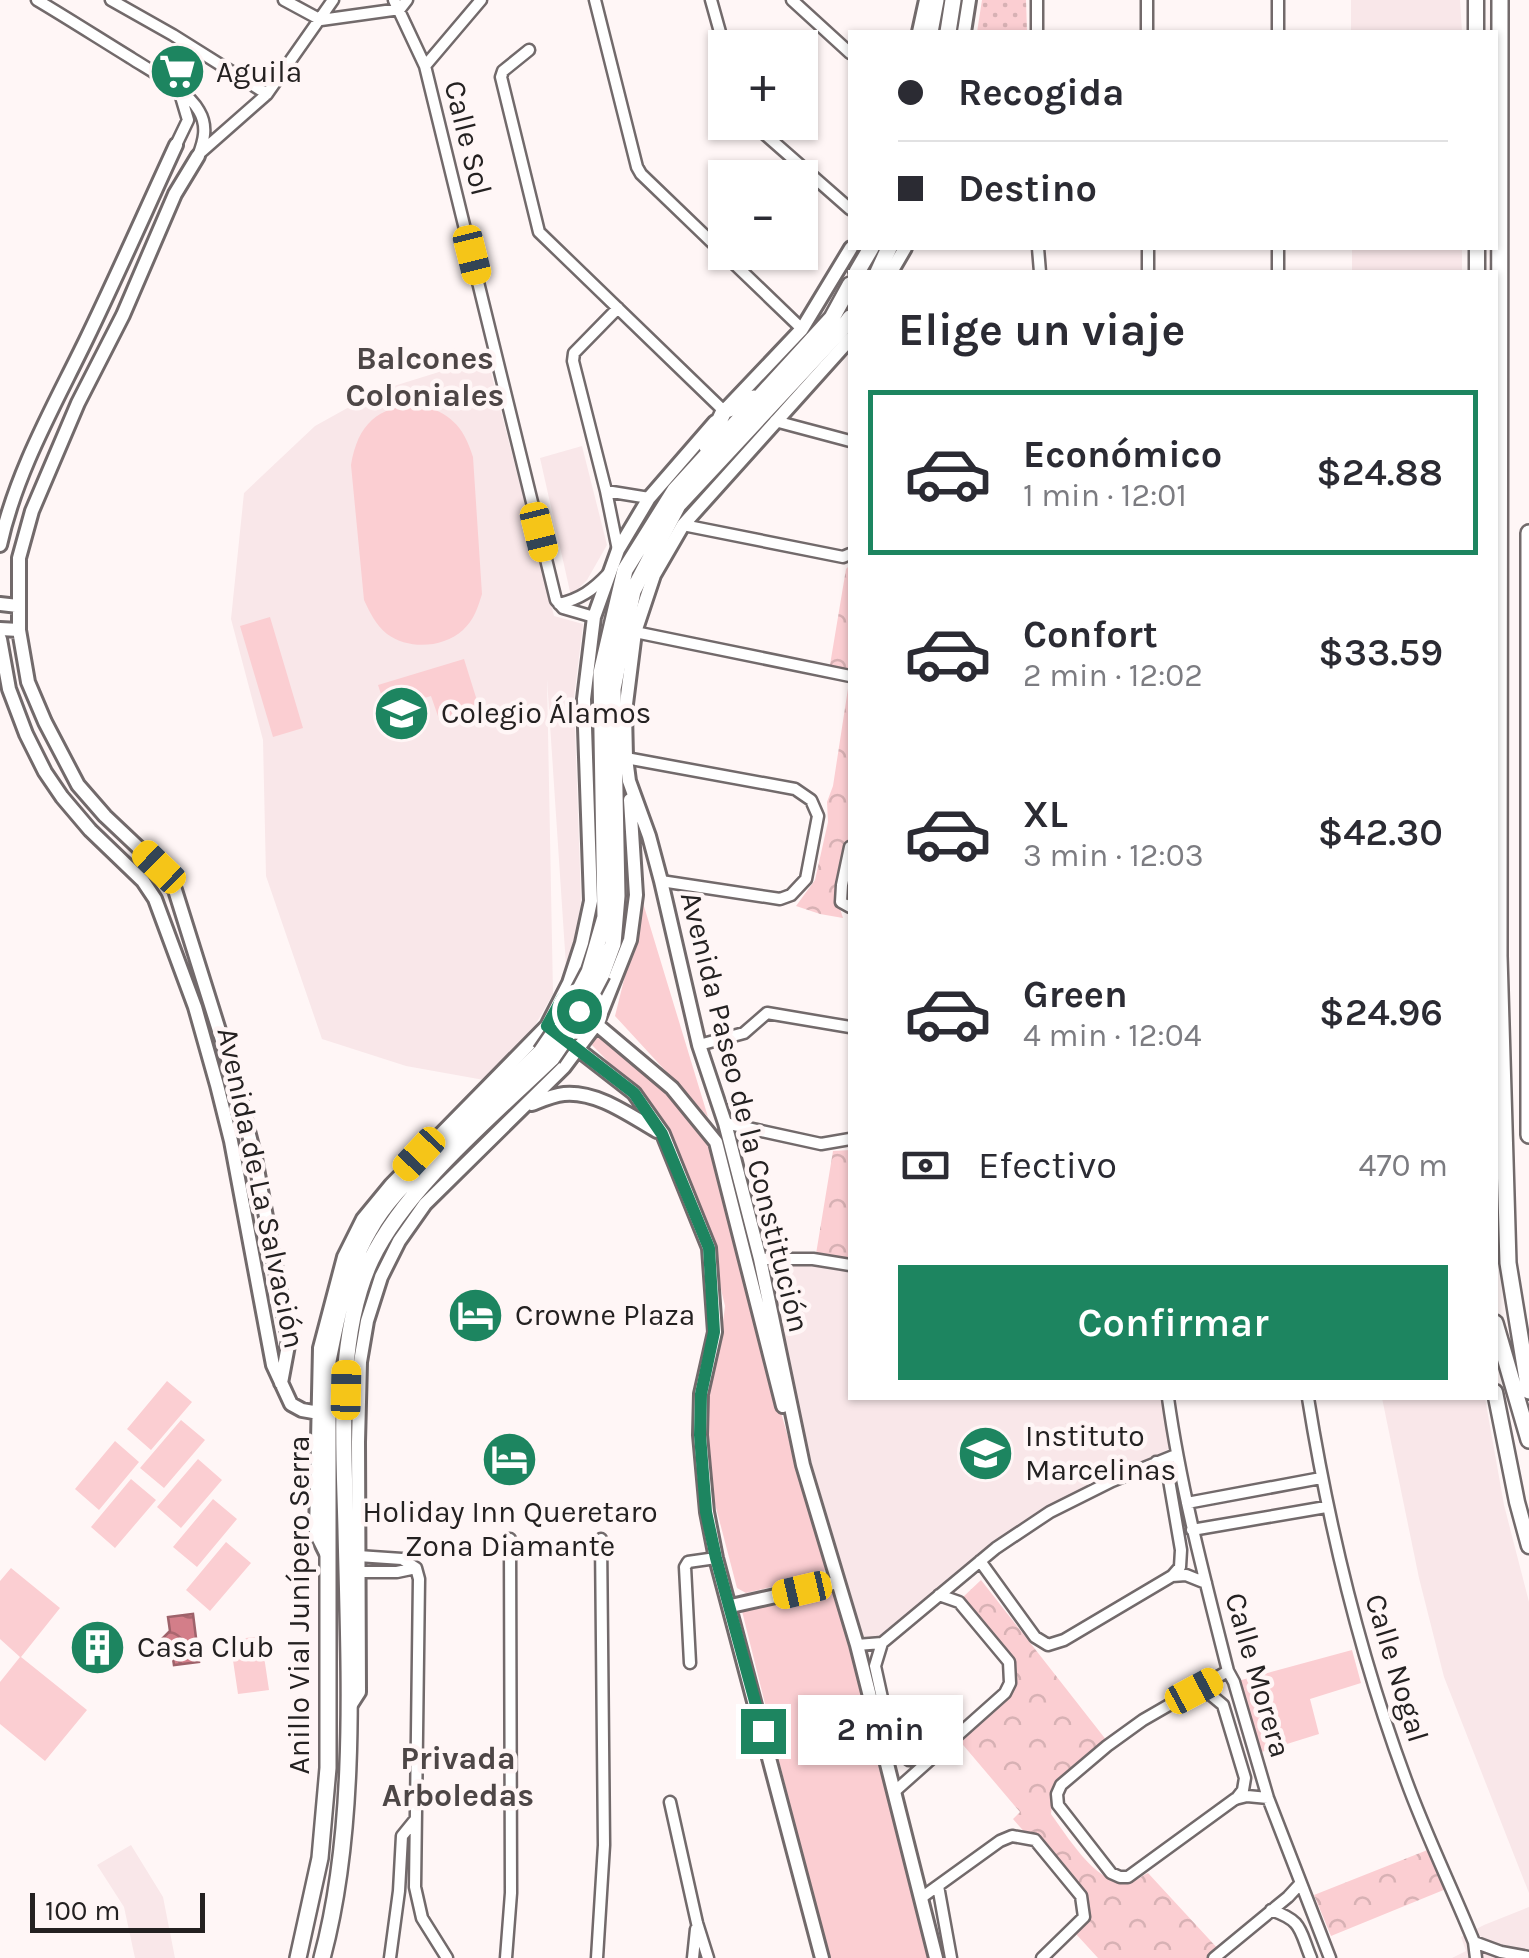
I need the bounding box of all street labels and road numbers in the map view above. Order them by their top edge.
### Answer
street label: Calle Sol [436,77,500,199]
street label: Avenida Paseo de la Constitución [673,888,817,1336]
street label: Avenida de La Salvación [209,1024,313,1352]
street label: Anillo Vial Junípero Serra [281,1436,317,1774]
street label: Calle Morera [1217,1588,1299,1762]
street label: Calle Nogal [1357,1590,1437,1746]

